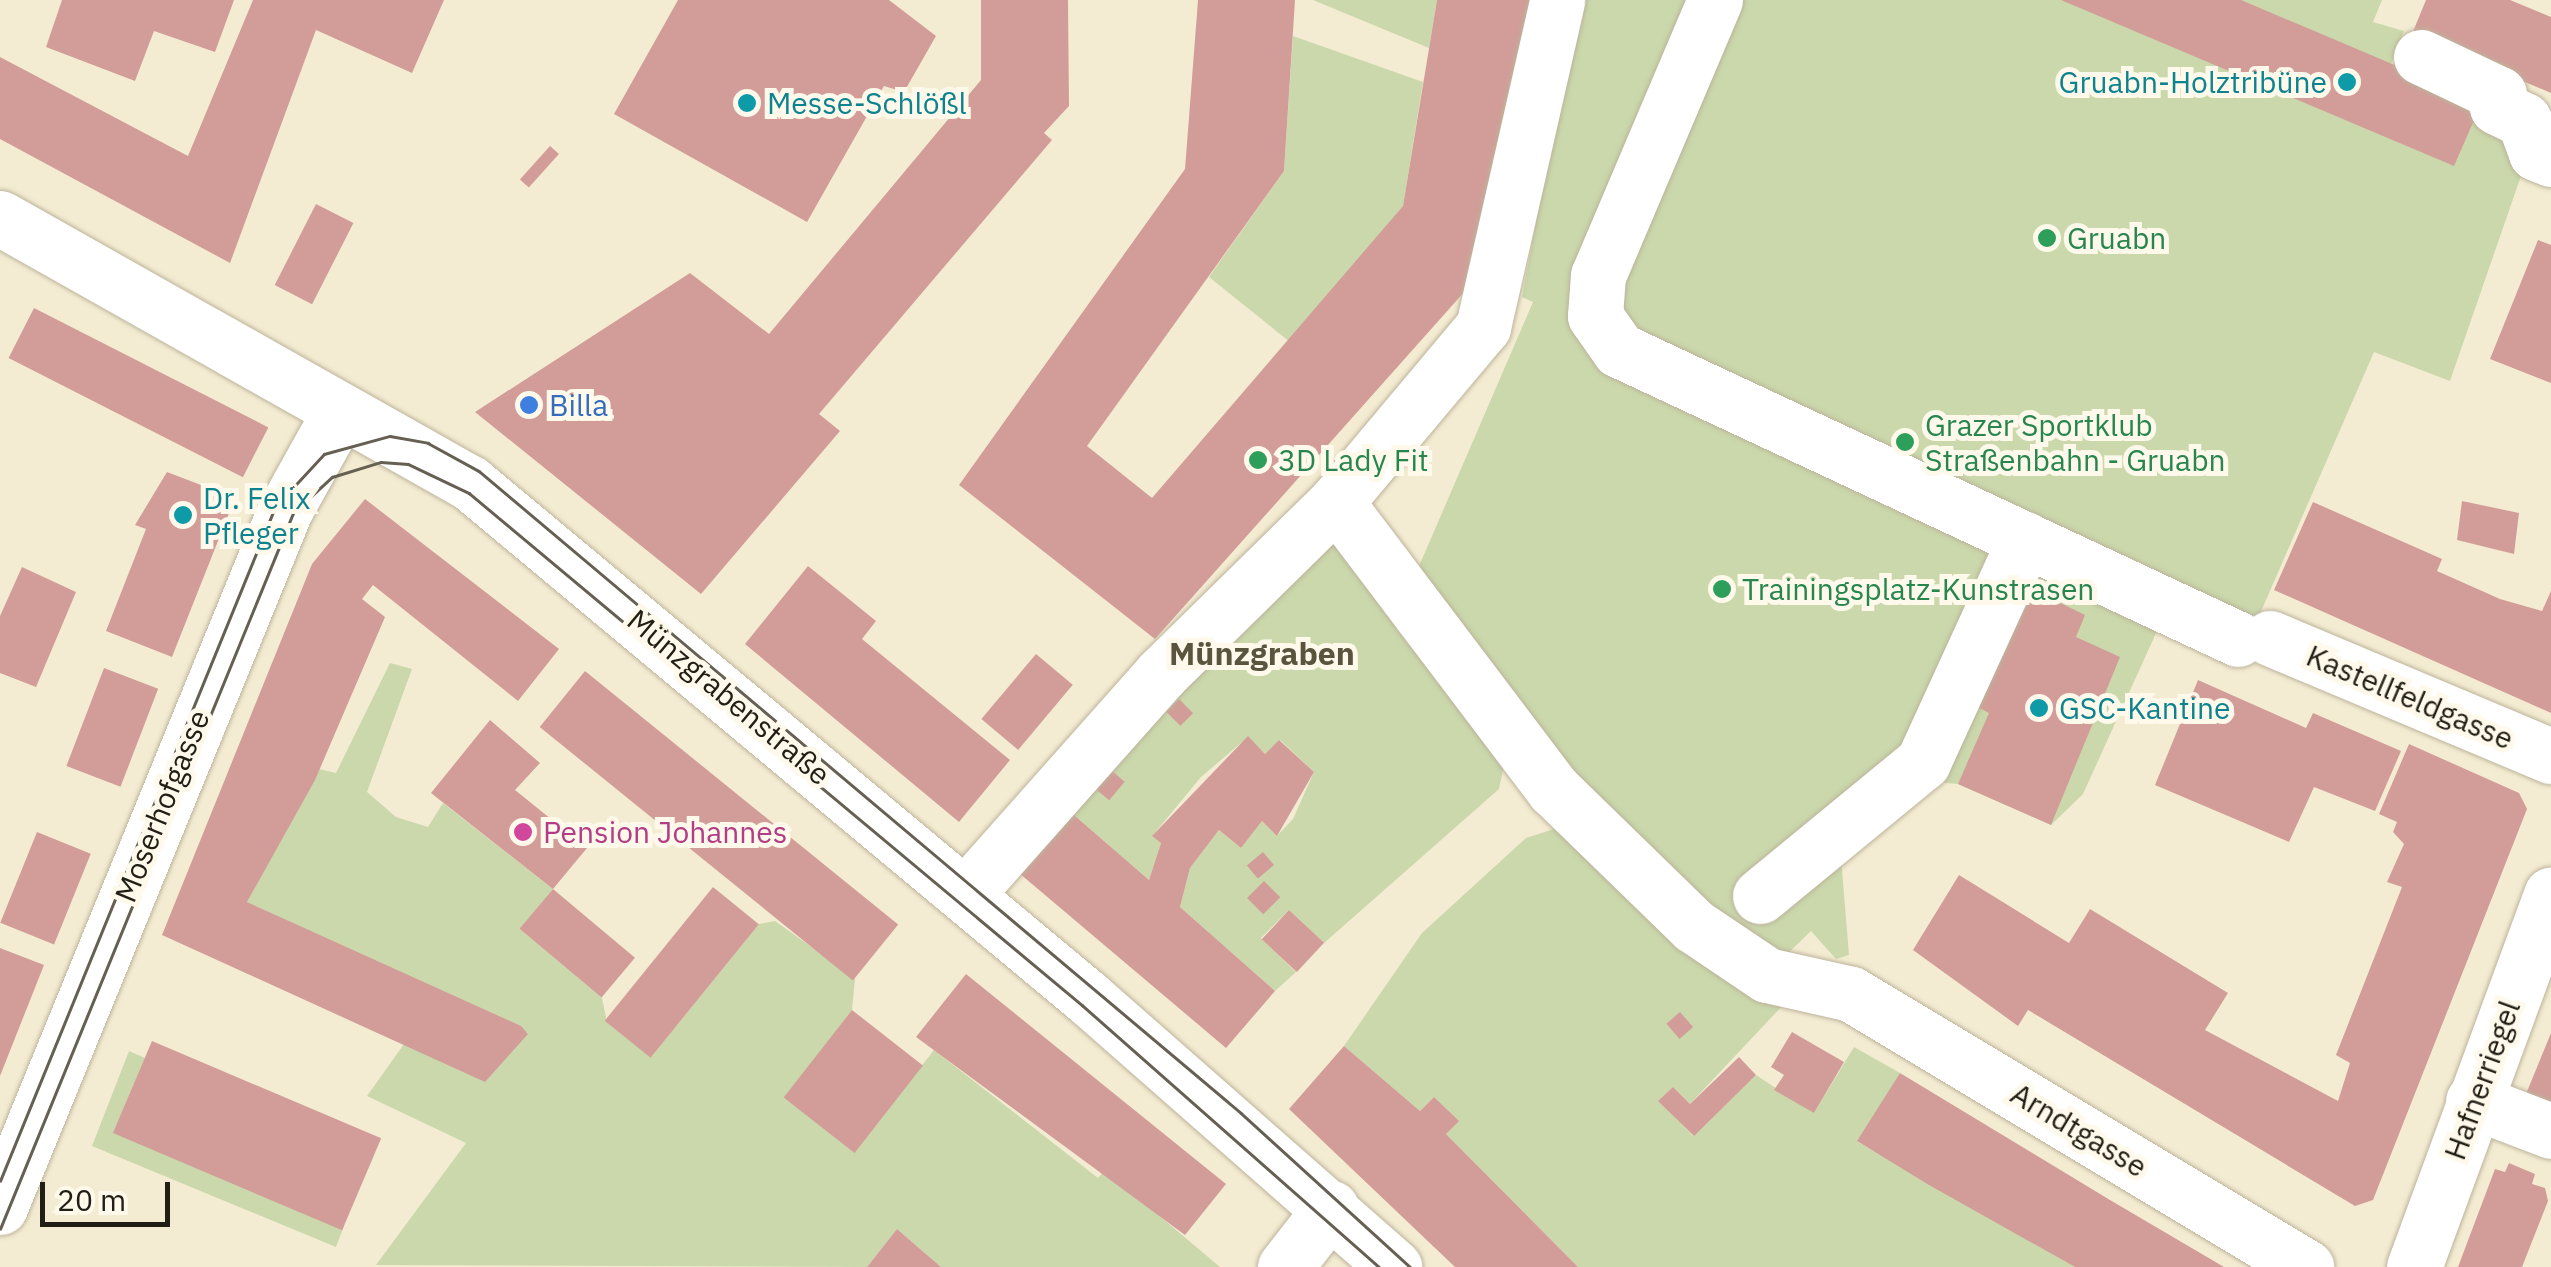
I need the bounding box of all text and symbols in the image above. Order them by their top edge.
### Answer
place label: Gruabn-Holztribüne [2059,64,2327,100]
marker: Gruabn-Holztribüne [2336,71,2358,93]
place label: Messe-Schlößl [767,85,967,121]
marker: Messe-Schlößl [736,92,758,114]
place label: Gruabn [2067,220,2166,256]
marker: Gruabn [2036,227,2058,249]
place label: Billa [549,387,608,423]
marker: Billa [518,394,540,416]
place label: Grazer Sportklub Straßenbahn - Gruabn [1925,407,2226,478]
marker: Grazer Sportklub Straßenbahn - Gruabn [1894,431,1916,453]
place label: 3D Lady Fit [1278,442,1428,478]
marker: 3D Lady Fit [1247,449,1269,471]
place label: Dr. Felix Pfleger [203,480,310,550]
marker: Dr. Felix Pfleger [172,504,194,526]
place label: Trainingsplatz-Kunstrasen [1742,571,2094,607]
marker: Trainingsplatz-Kunstrasen [1711,578,1733,600]
street label: Münzgrabenstraße [620,602,838,792]
district label: Münzgraben [1169,634,1355,672]
street label: Kastellfeldgasse [2301,637,2519,757]
place label: GSC-Kantine [2059,690,2230,726]
marker: GSC-Kantine [2028,697,2050,719]
street label: Moserhofgasse [107,705,217,907]
place label: Pension Johannes [543,814,787,850]
marker: Pension Johannes [512,821,534,843]
street label: Hafnerriegel [2437,996,2527,1164]
street label: Arndtgasse [2005,1075,2153,1185]
scale bar [45,1162,175,1224]
text: 20 m [57,1180,126,1219]

